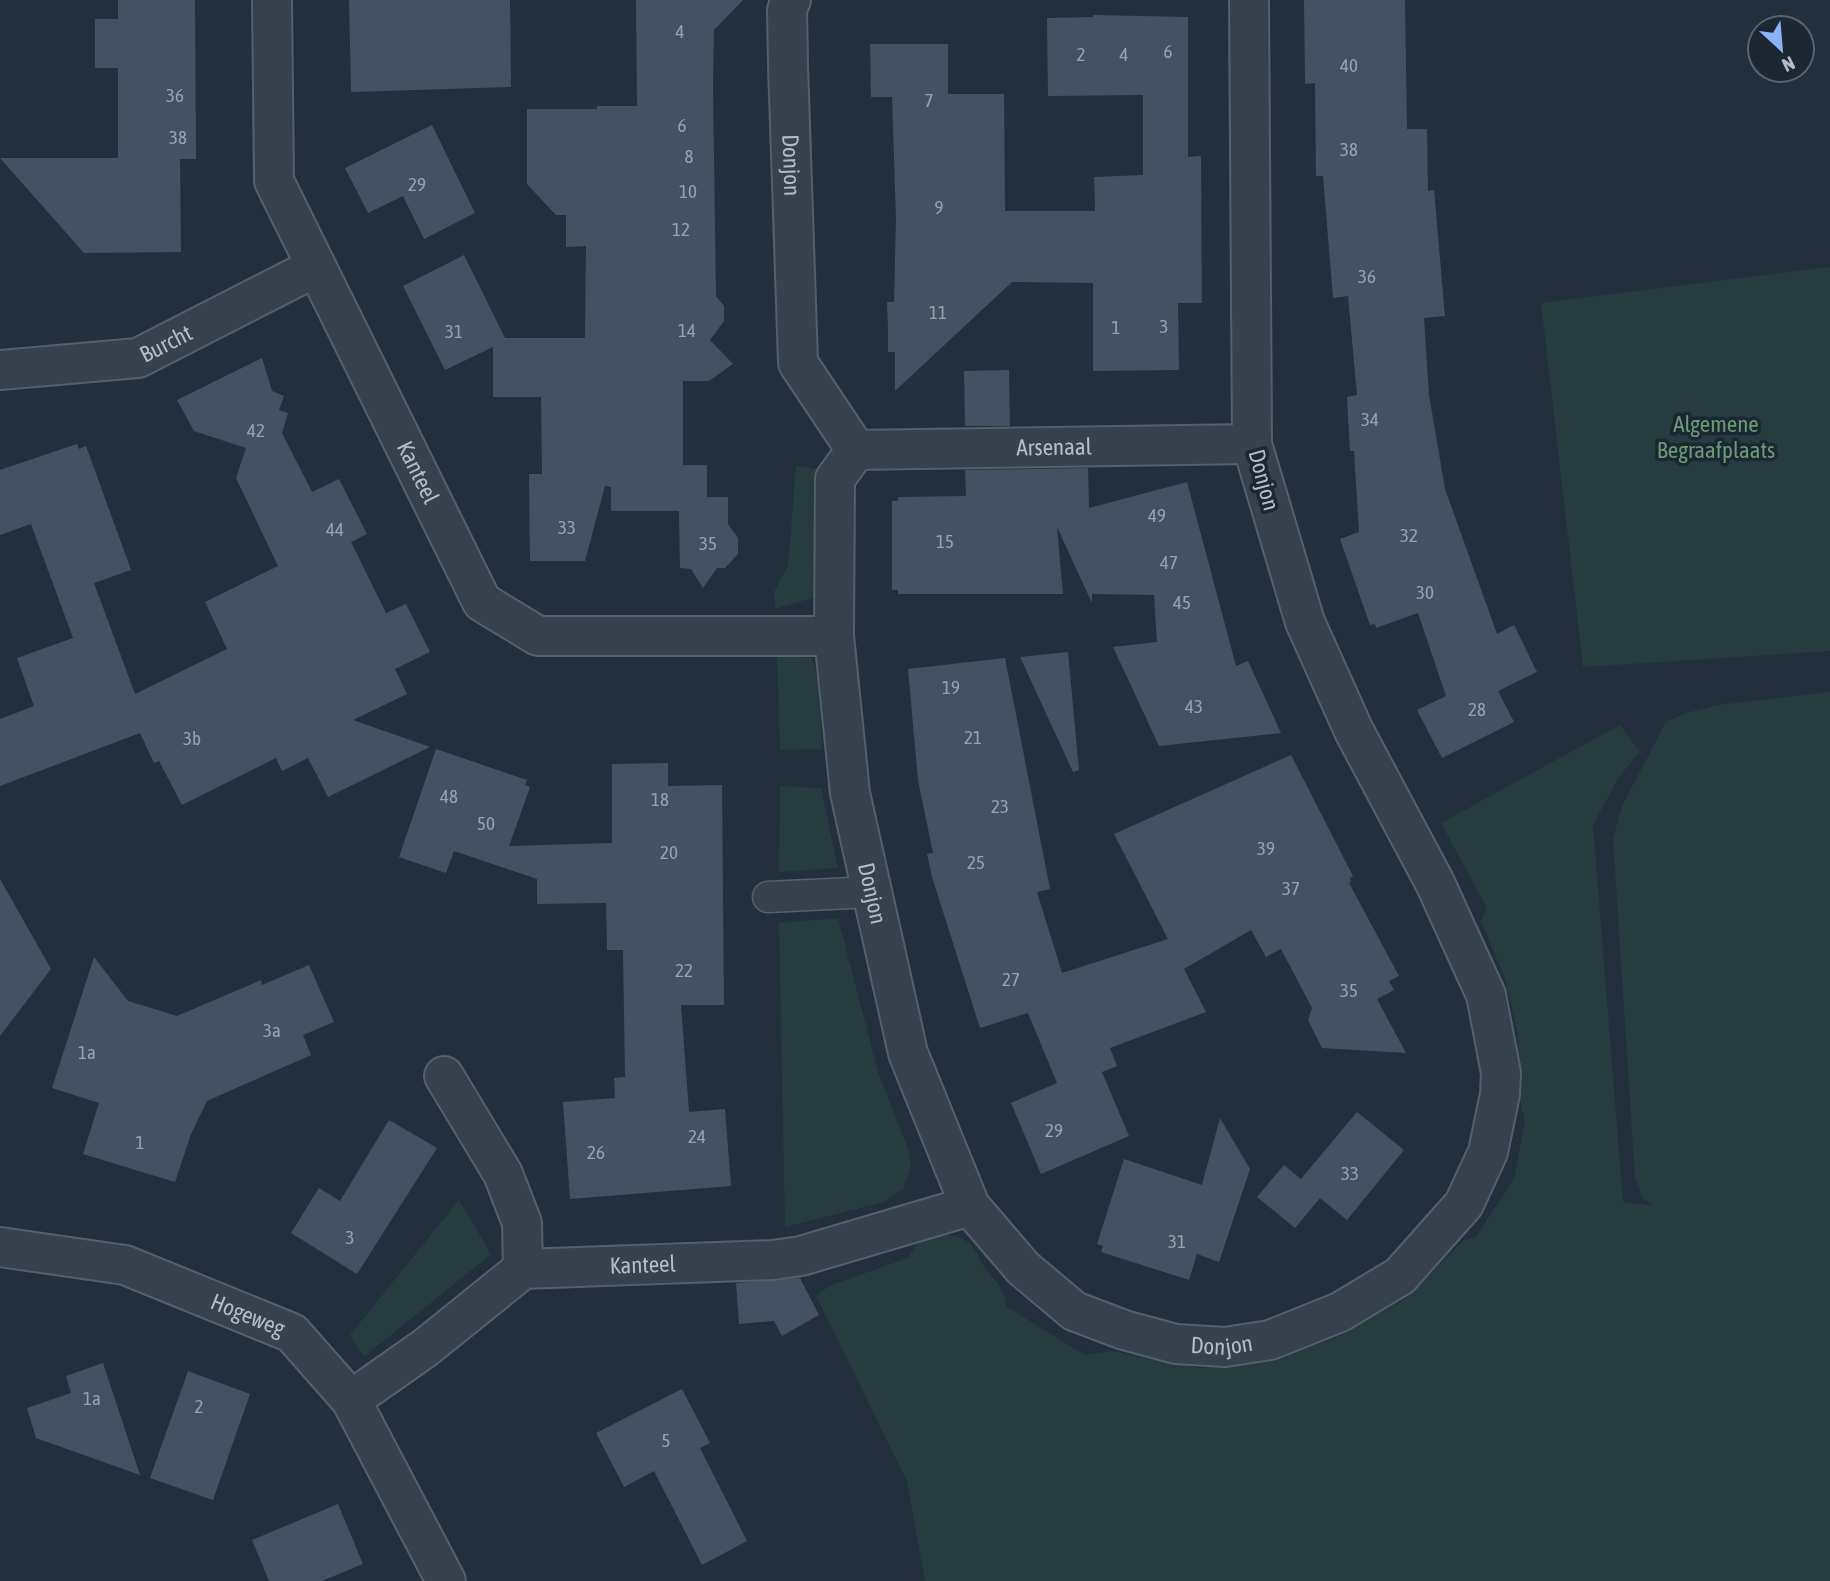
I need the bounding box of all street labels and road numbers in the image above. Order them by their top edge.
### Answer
street label: Donjon [777,134,805,197]
street label: Burcht [136,320,196,368]
street label: Arsenaal [1016,433,1092,461]
street label: Kanteel [392,437,444,508]
street label: Donjon [1243,447,1285,513]
street label: Donjon [853,860,892,927]
street label: Kanteel [609,1251,676,1279]
street label: Hogeweg [207,1288,289,1342]
street label: Donjon [1190,1330,1254,1360]

